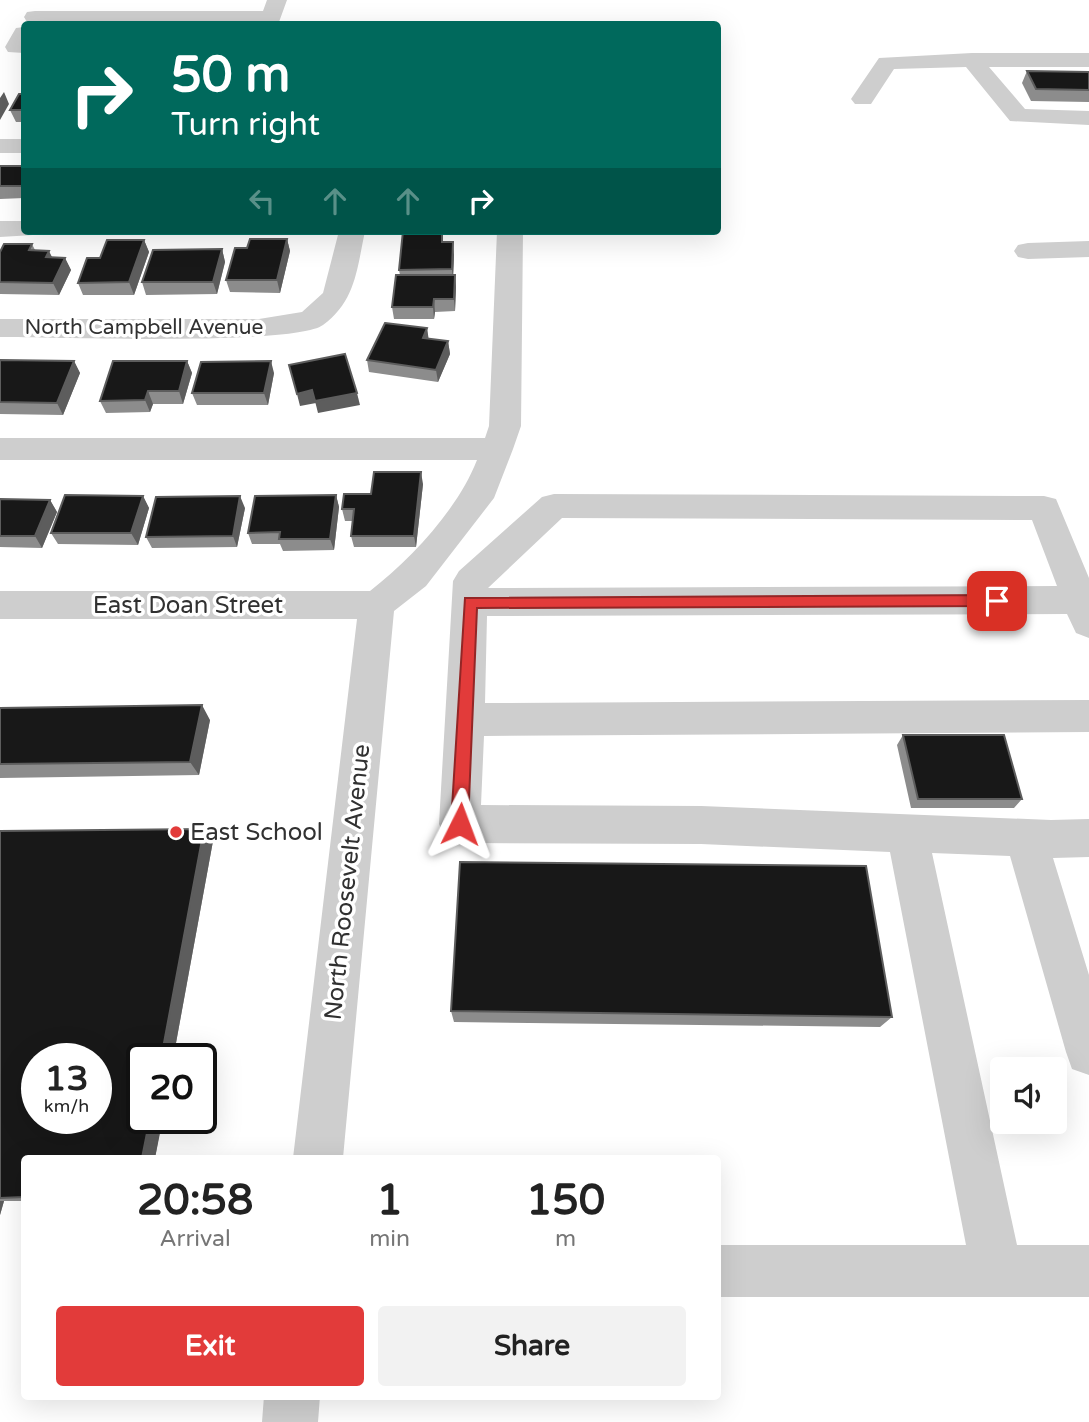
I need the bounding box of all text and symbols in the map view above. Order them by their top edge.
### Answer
text: 50 m [171,46,290,105]
icon: right [56,49,147,140]
text: Turn right [171,106,320,144]
icon: left [243,182,281,220]
icon: ahead [316,182,354,220]
icon: ahead [389,182,427,220]
icon: right [462,182,500,220]
street label: North Campbell Avenue [25,315,264,340]
pin [967,571,1027,631]
icon: arrive [978,582,1016,620]
street label: East Doan Street [93,591,283,620]
street label: North Roosevelt Avenue [319,743,376,1022]
position arrow [423,787,497,861]
place label: East School [190,818,323,847]
marker: East School [168,824,184,840]
speed limit sign: 20 [126,1043,217,1134]
map controls [990,1057,1067,1134]
button: sound [990,1057,1067,1134]
text: 13 [45,1058,88,1100]
text: km/h [44,1095,89,1117]
text: 20:58 [137,1175,253,1226]
text: 1 [376,1175,403,1226]
text: 150 [526,1175,605,1226]
text: Arrival [160,1225,231,1253]
text: min [369,1225,410,1253]
text: m [555,1225,576,1253]
button: Exit [56,1306,364,1386]
button: Share [378,1306,686,1386]

